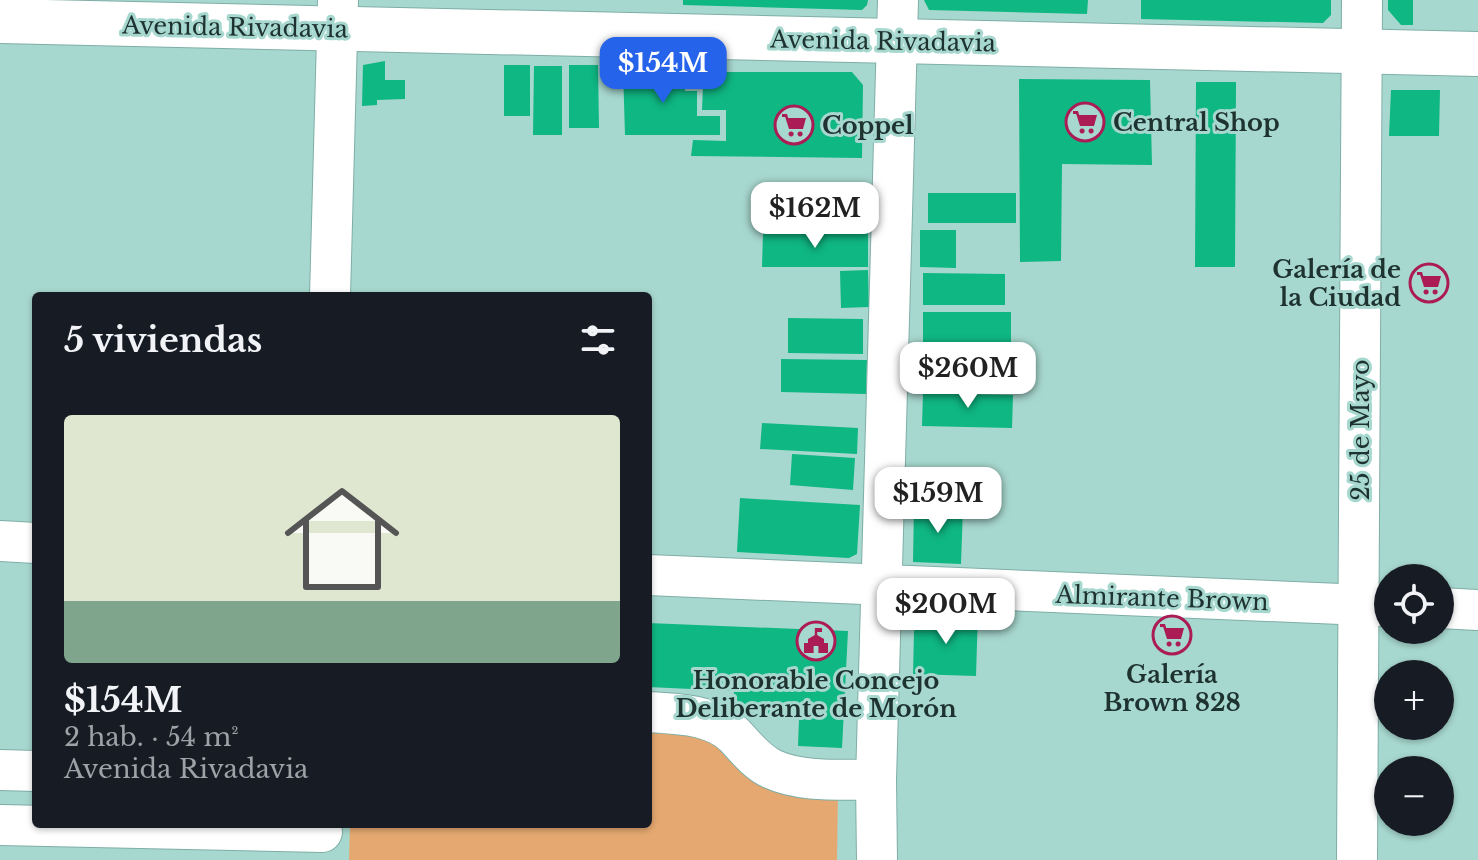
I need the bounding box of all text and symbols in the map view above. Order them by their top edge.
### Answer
street label: Avenida Rivadavia [121,11,349,43]
street label: Avenida Rivadavia [769,25,997,57]
pin: $154M [607,37,719,105]
text: $154M [618,47,708,79]
supermarket icon: Central Shop [1064,101,1106,143]
supermarket icon: Coppel [773,104,815,146]
place label: Central Shop [1113,108,1280,137]
place label: Coppel [822,111,914,140]
pin: $162M [759,182,871,250]
text: $162M [769,192,861,224]
place label: Galería de la Ciudad [1272,255,1401,312]
supermarket icon: Galería de la Ciudad [1408,262,1450,304]
icon: filters [576,318,620,362]
text: 5 viviendas [64,319,262,361]
pin: $260M [912,342,1024,410]
text: $260M [918,352,1018,384]
street label: 25 de Mayo [1346,359,1375,501]
icon: home [270,467,414,611]
pin: $159M [882,467,994,535]
text: $159M [893,477,983,509]
map controls [1374,564,1454,836]
button: locate [1374,564,1454,644]
pin: $200M [890,578,1002,646]
street label: Almirante Brown [1054,580,1269,616]
text: $200M [895,588,997,620]
supermarket icon: Galería Brown 828 [1151,614,1193,656]
public building icon: Honorable Concejo Deliberante de Morón [795,620,837,662]
place label: Galería Brown 828 [1103,660,1241,717]
button: + [1374,660,1454,740]
place label: Honorable Concejo Deliberante de Morón [675,666,957,723]
text: $154M [64,679,182,721]
text: 2 hab. · 54 m² [64,721,239,753]
text: Avenida Rivadavia [64,753,308,785]
button: − [1374,756,1454,836]

